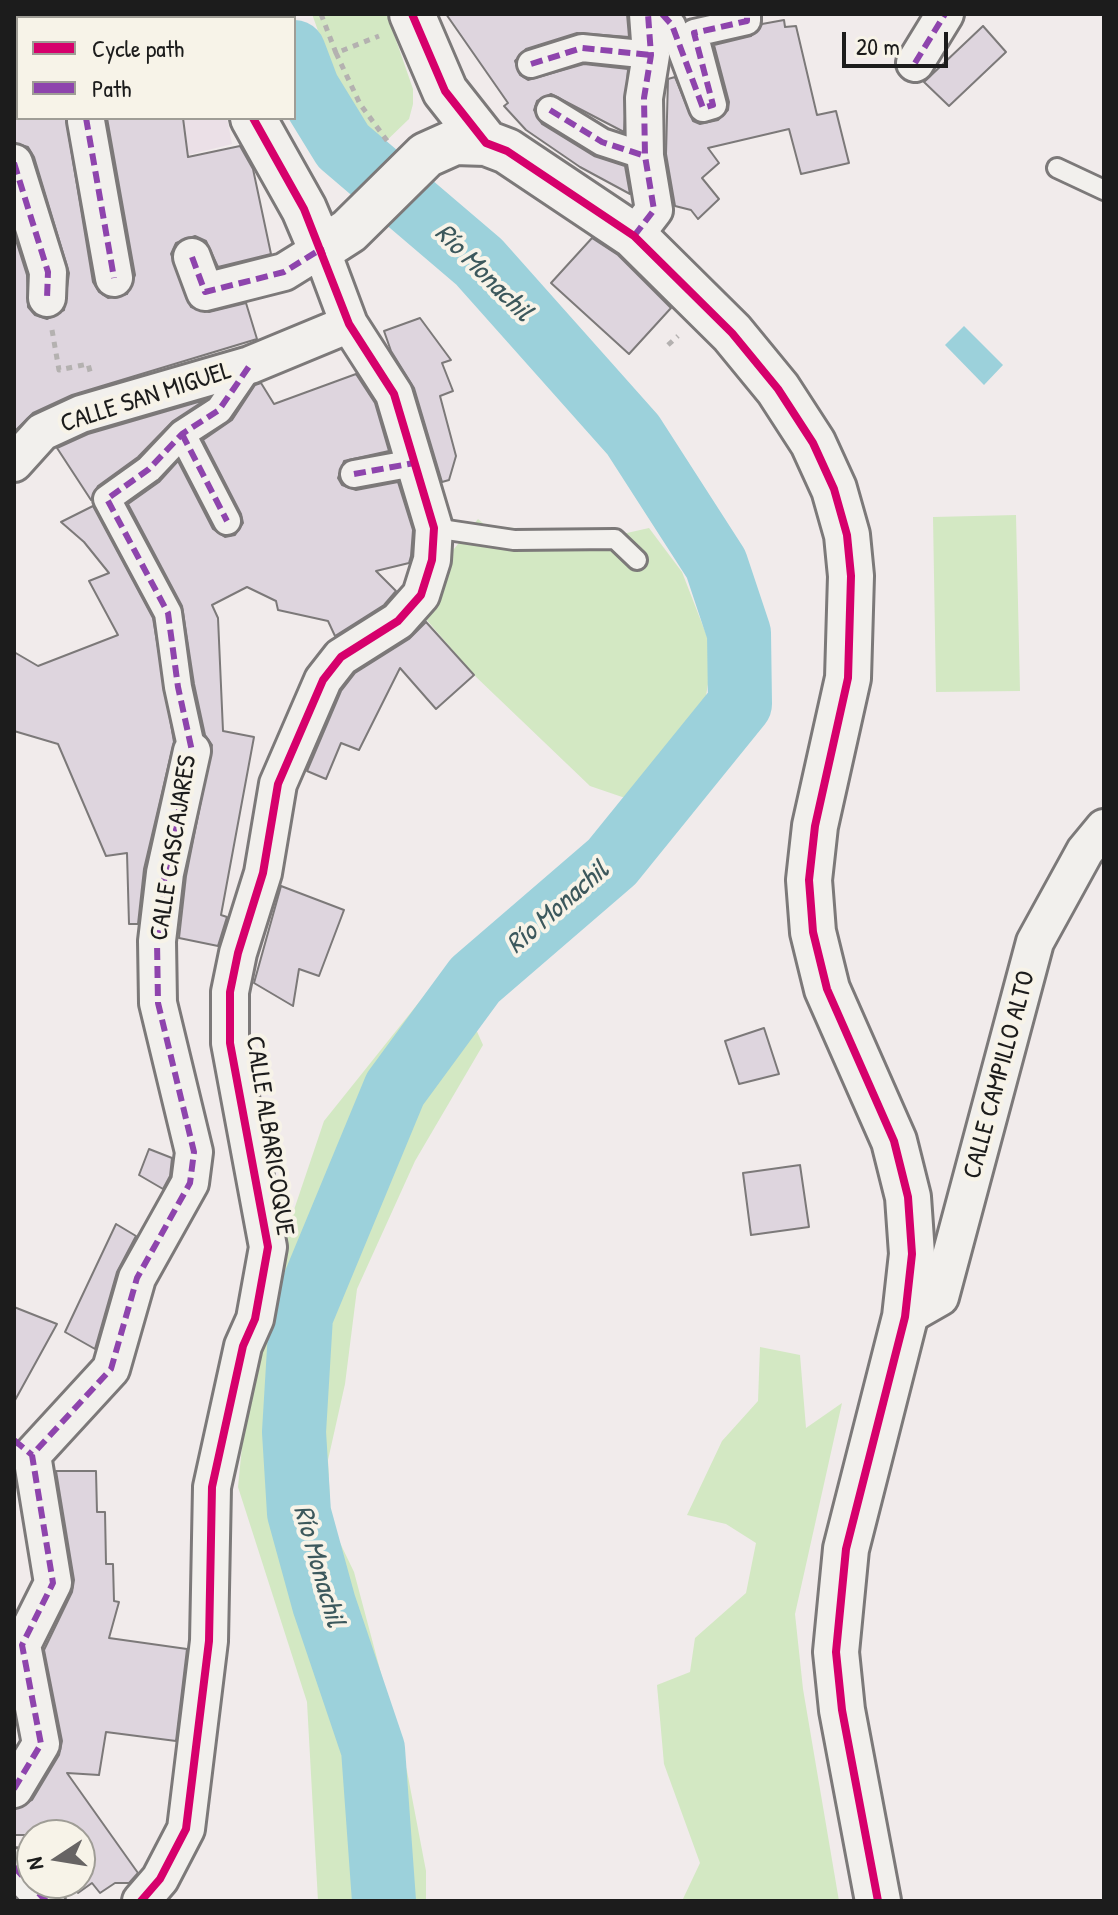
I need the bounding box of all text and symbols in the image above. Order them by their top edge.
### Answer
legend [16,16,296,120]
scale bar [846,16,952,66]
text: 20 m [856,30,900,62]
text: Cycle path [92,32,184,64]
text: Path [92,72,131,104]
water label: Río Monachil [427,217,539,329]
street label: CALLE SAN MIGUEL [57,356,235,440]
street label: CALLE CASCAJARES [144,753,204,943]
water label: Río Monachil [500,854,616,962]
street label: CALLE CAMPILLO ALTO [957,968,1043,1182]
street label: CALLE ALBARICOQUE [238,1034,300,1238]
water label: Río Monachil [285,1501,351,1631]
north arrow [16,1819,96,1899]
text: N [19,1855,50,1872]

